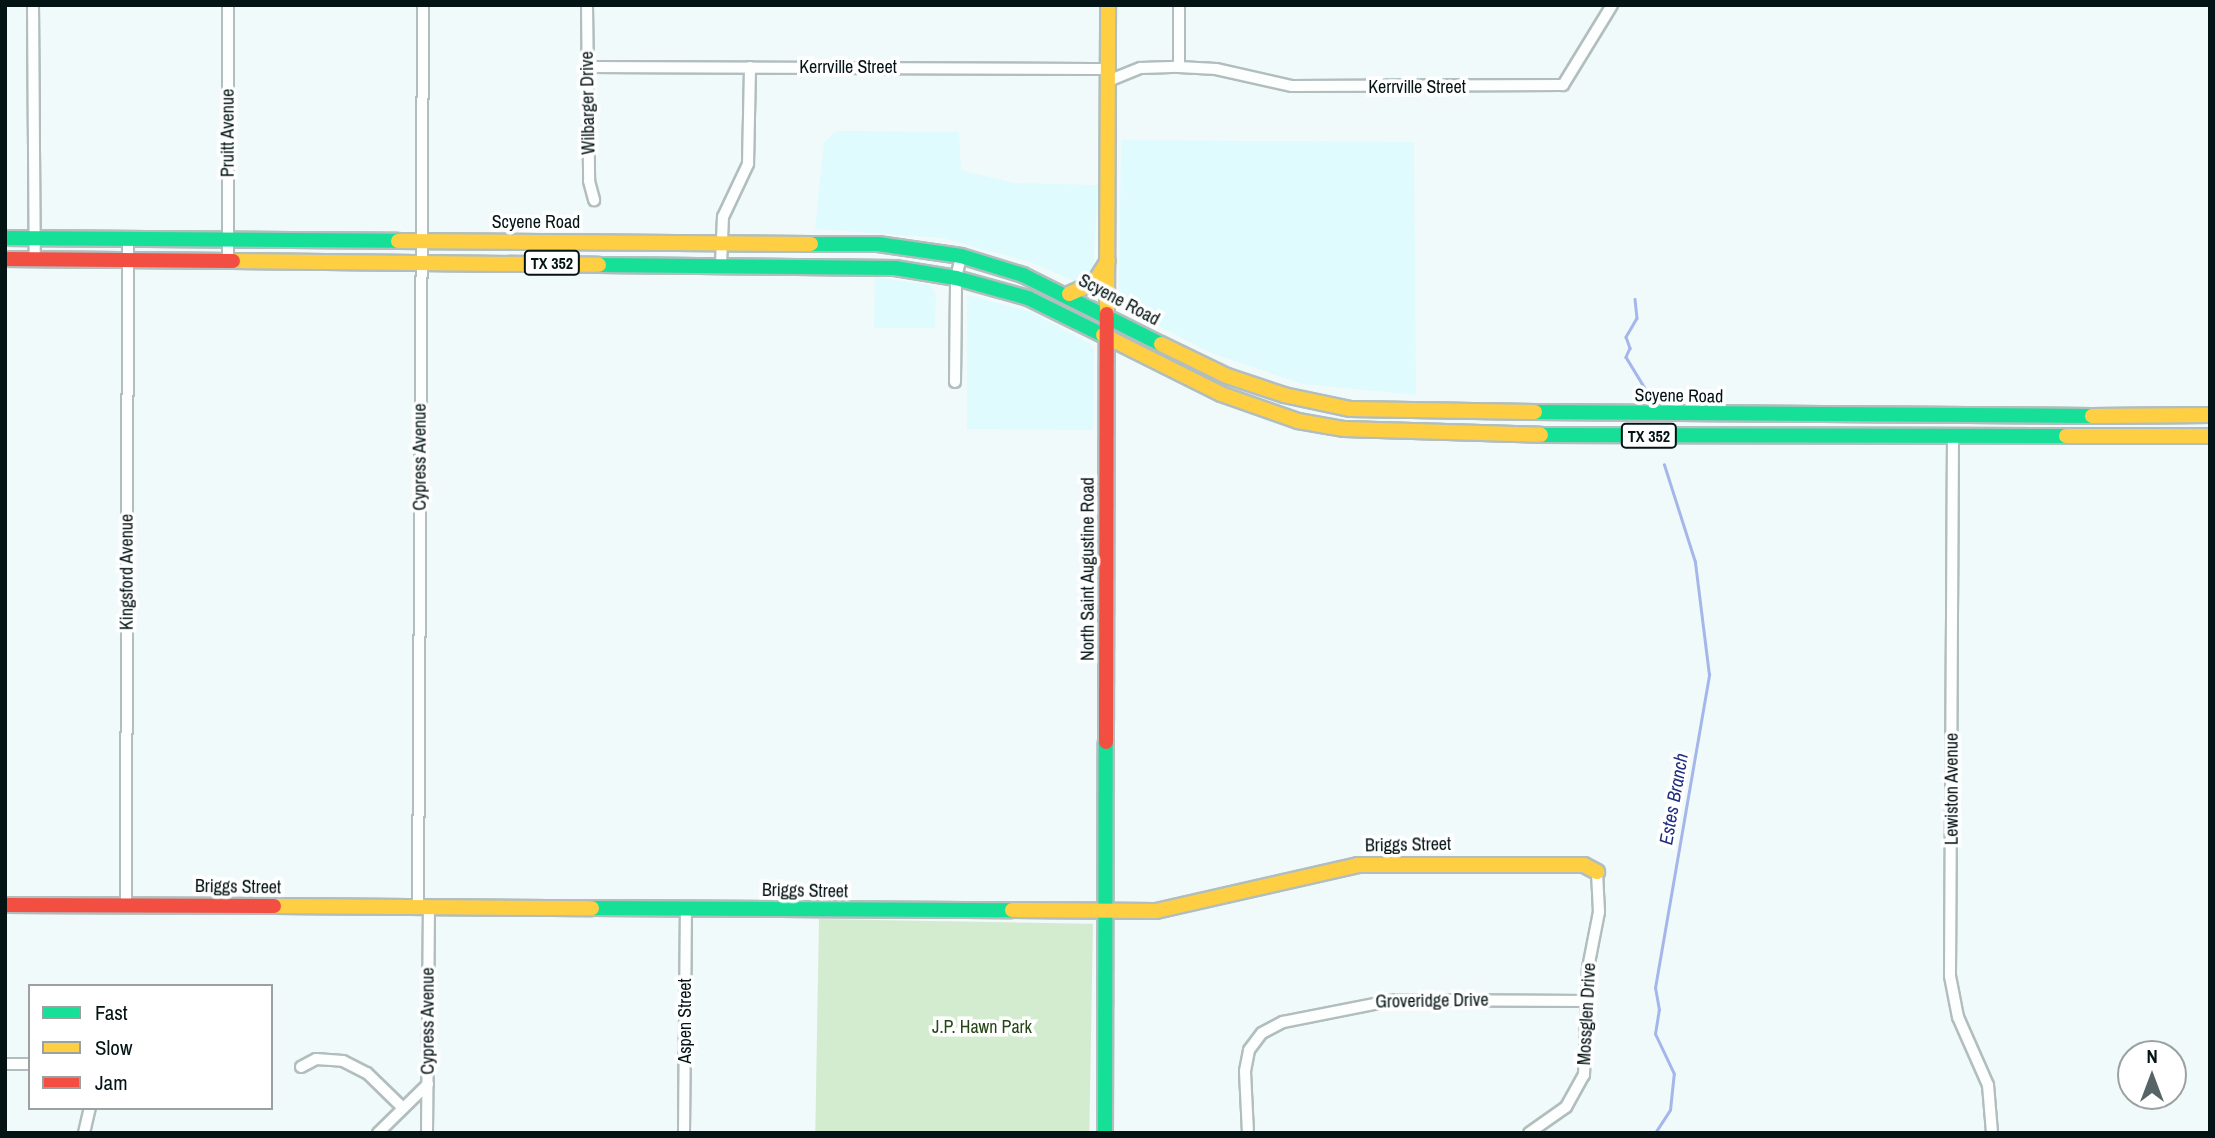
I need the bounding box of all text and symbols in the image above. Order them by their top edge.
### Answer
street label: Wilbarger Drive [576,51,600,155]
street label: Kerrville Street [799,56,897,78]
street label: Kerrville Street [1368,76,1466,98]
street label: Pruitt Avenue [217,88,239,178]
street label: Scyene Road [492,211,580,233]
road number: TX 352 [522,250,582,276]
street label: Scyene Road [1075,270,1163,330]
street label: Scyene Road [1635,384,1723,408]
street label: Cypress Avenue [409,403,431,511]
road number: TX 352 [1619,424,1679,448]
street label: North Saint Augustine Road [1077,477,1099,661]
street label: Kingsford Avenue [116,513,138,631]
street label: Lewiston Avenue [1941,733,1963,845]
water label: Estes Branch [1655,751,1693,847]
street label: Briggs Street [1365,833,1451,857]
street label: Briggs Street [195,875,281,899]
street label: Briggs Street [762,879,848,903]
street label: Mossglen Drive [1574,962,1600,1066]
street label: Cypress Avenue [417,967,439,1075]
street label: Aspen Street [674,978,696,1064]
legend [28,984,273,1110]
street label: Groveridge Drive [1375,989,1489,1013]
text: Fast [95,998,128,1027]
park label: J.P. Hawn Park [932,1016,1032,1038]
text: Slow [95,1033,132,1062]
north arrow [2117,1040,2187,1110]
text: N [2146,1043,2158,1069]
text: Jam [95,1068,128,1097]

